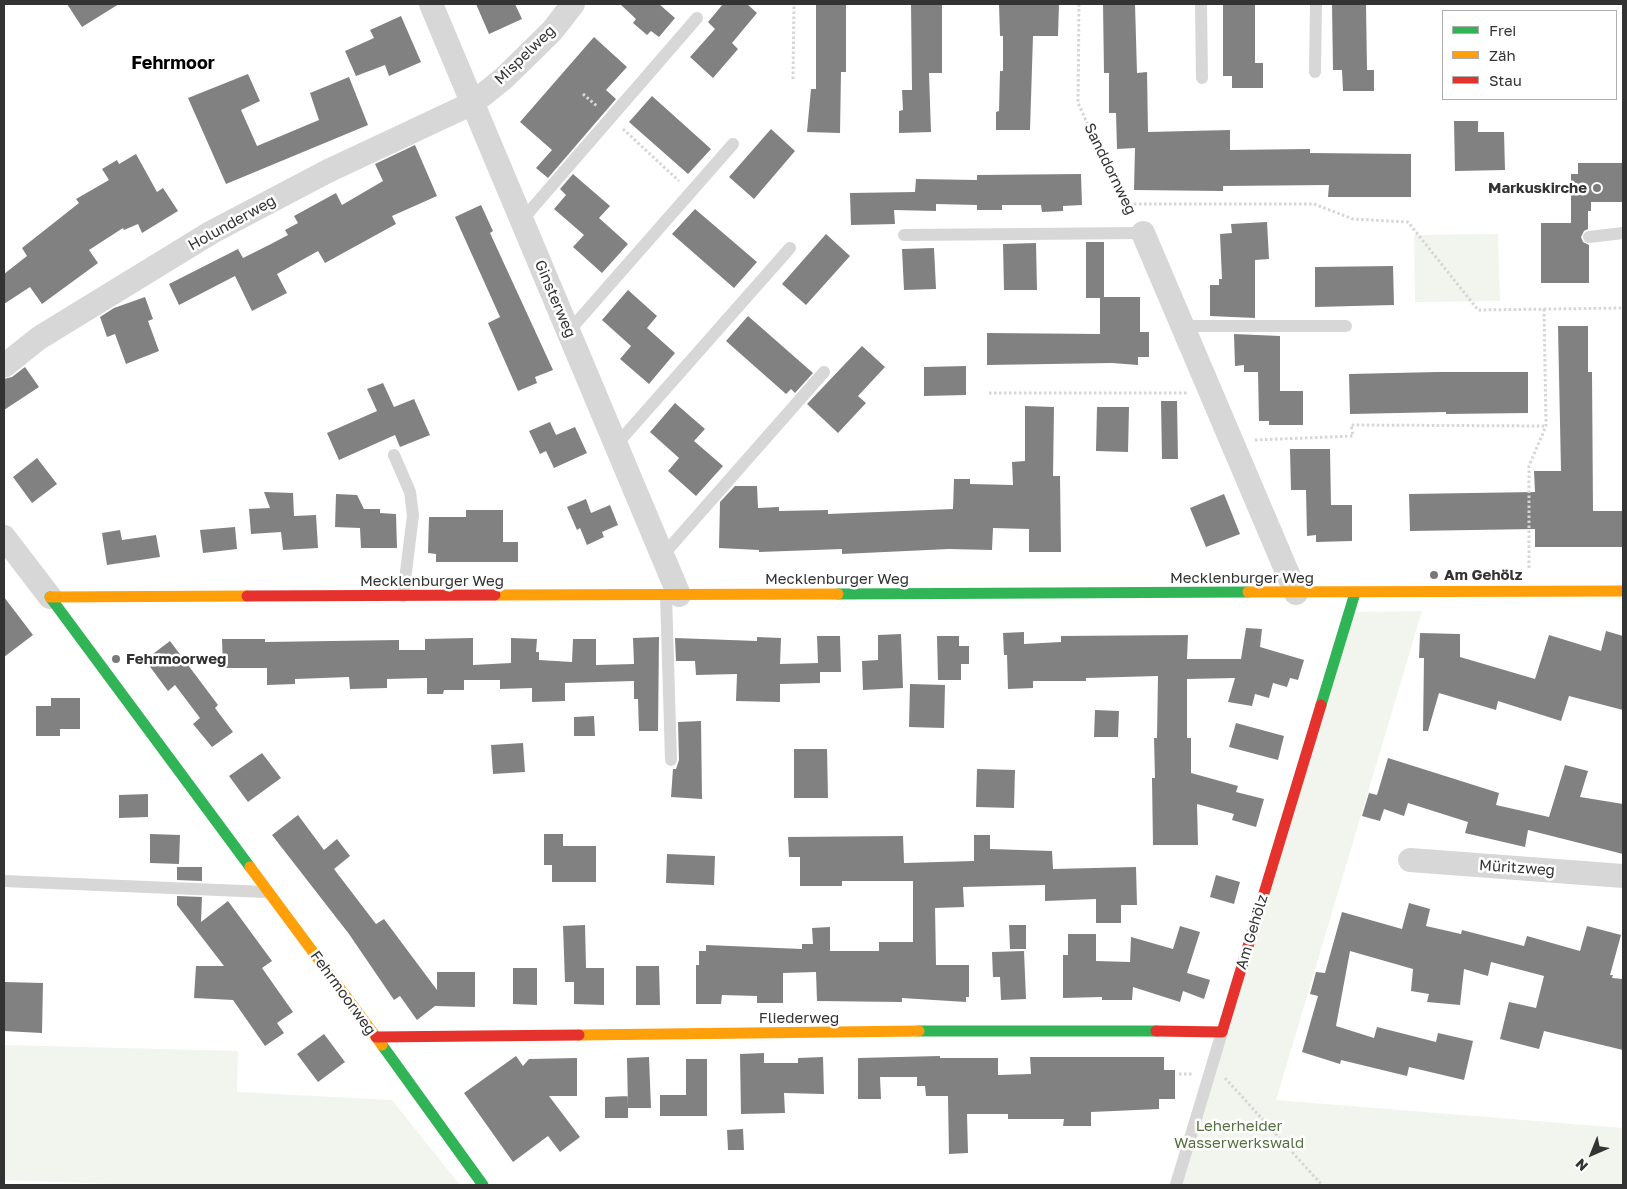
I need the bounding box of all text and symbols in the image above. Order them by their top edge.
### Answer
legend [1442,10,1617,100]
text: Frei [1489,21,1516,39]
street label: Mispelweg [491,22,559,88]
text: Zäh [1489,46,1516,64]
district label: Fehrmoor [131,52,215,74]
text: Stau [1489,71,1522,89]
street label: Sanddornweg [1080,120,1140,218]
place label: Markuskirche [1488,179,1587,197]
marker: Markuskirche [1591,182,1603,194]
street label: Holunderweg [185,191,279,255]
street label: Ginsterweg [531,257,579,341]
place label: Am Gehölz [1444,566,1522,584]
street label: Mecklenburger Weg [1170,569,1314,587]
marker: Am Gehölz [1428,569,1440,581]
street label: Mecklenburger Weg [765,570,909,588]
street label: Mecklenburger Weg [360,572,504,590]
place label: Fehrmoorweg [126,650,226,668]
marker: Fehrmoorweg [110,653,122,665]
street label: Müritzweg [1479,856,1555,880]
street label: Am Gehölz [1232,892,1272,972]
street label: Fehrmoorweg [306,947,380,1039]
street label: Fliederweg [759,1009,839,1027]
park label: Leherheider Wasserwerkswald [1174,1117,1304,1152]
north arrow [1567,1129,1617,1179]
text: N [1572,1155,1591,1175]

